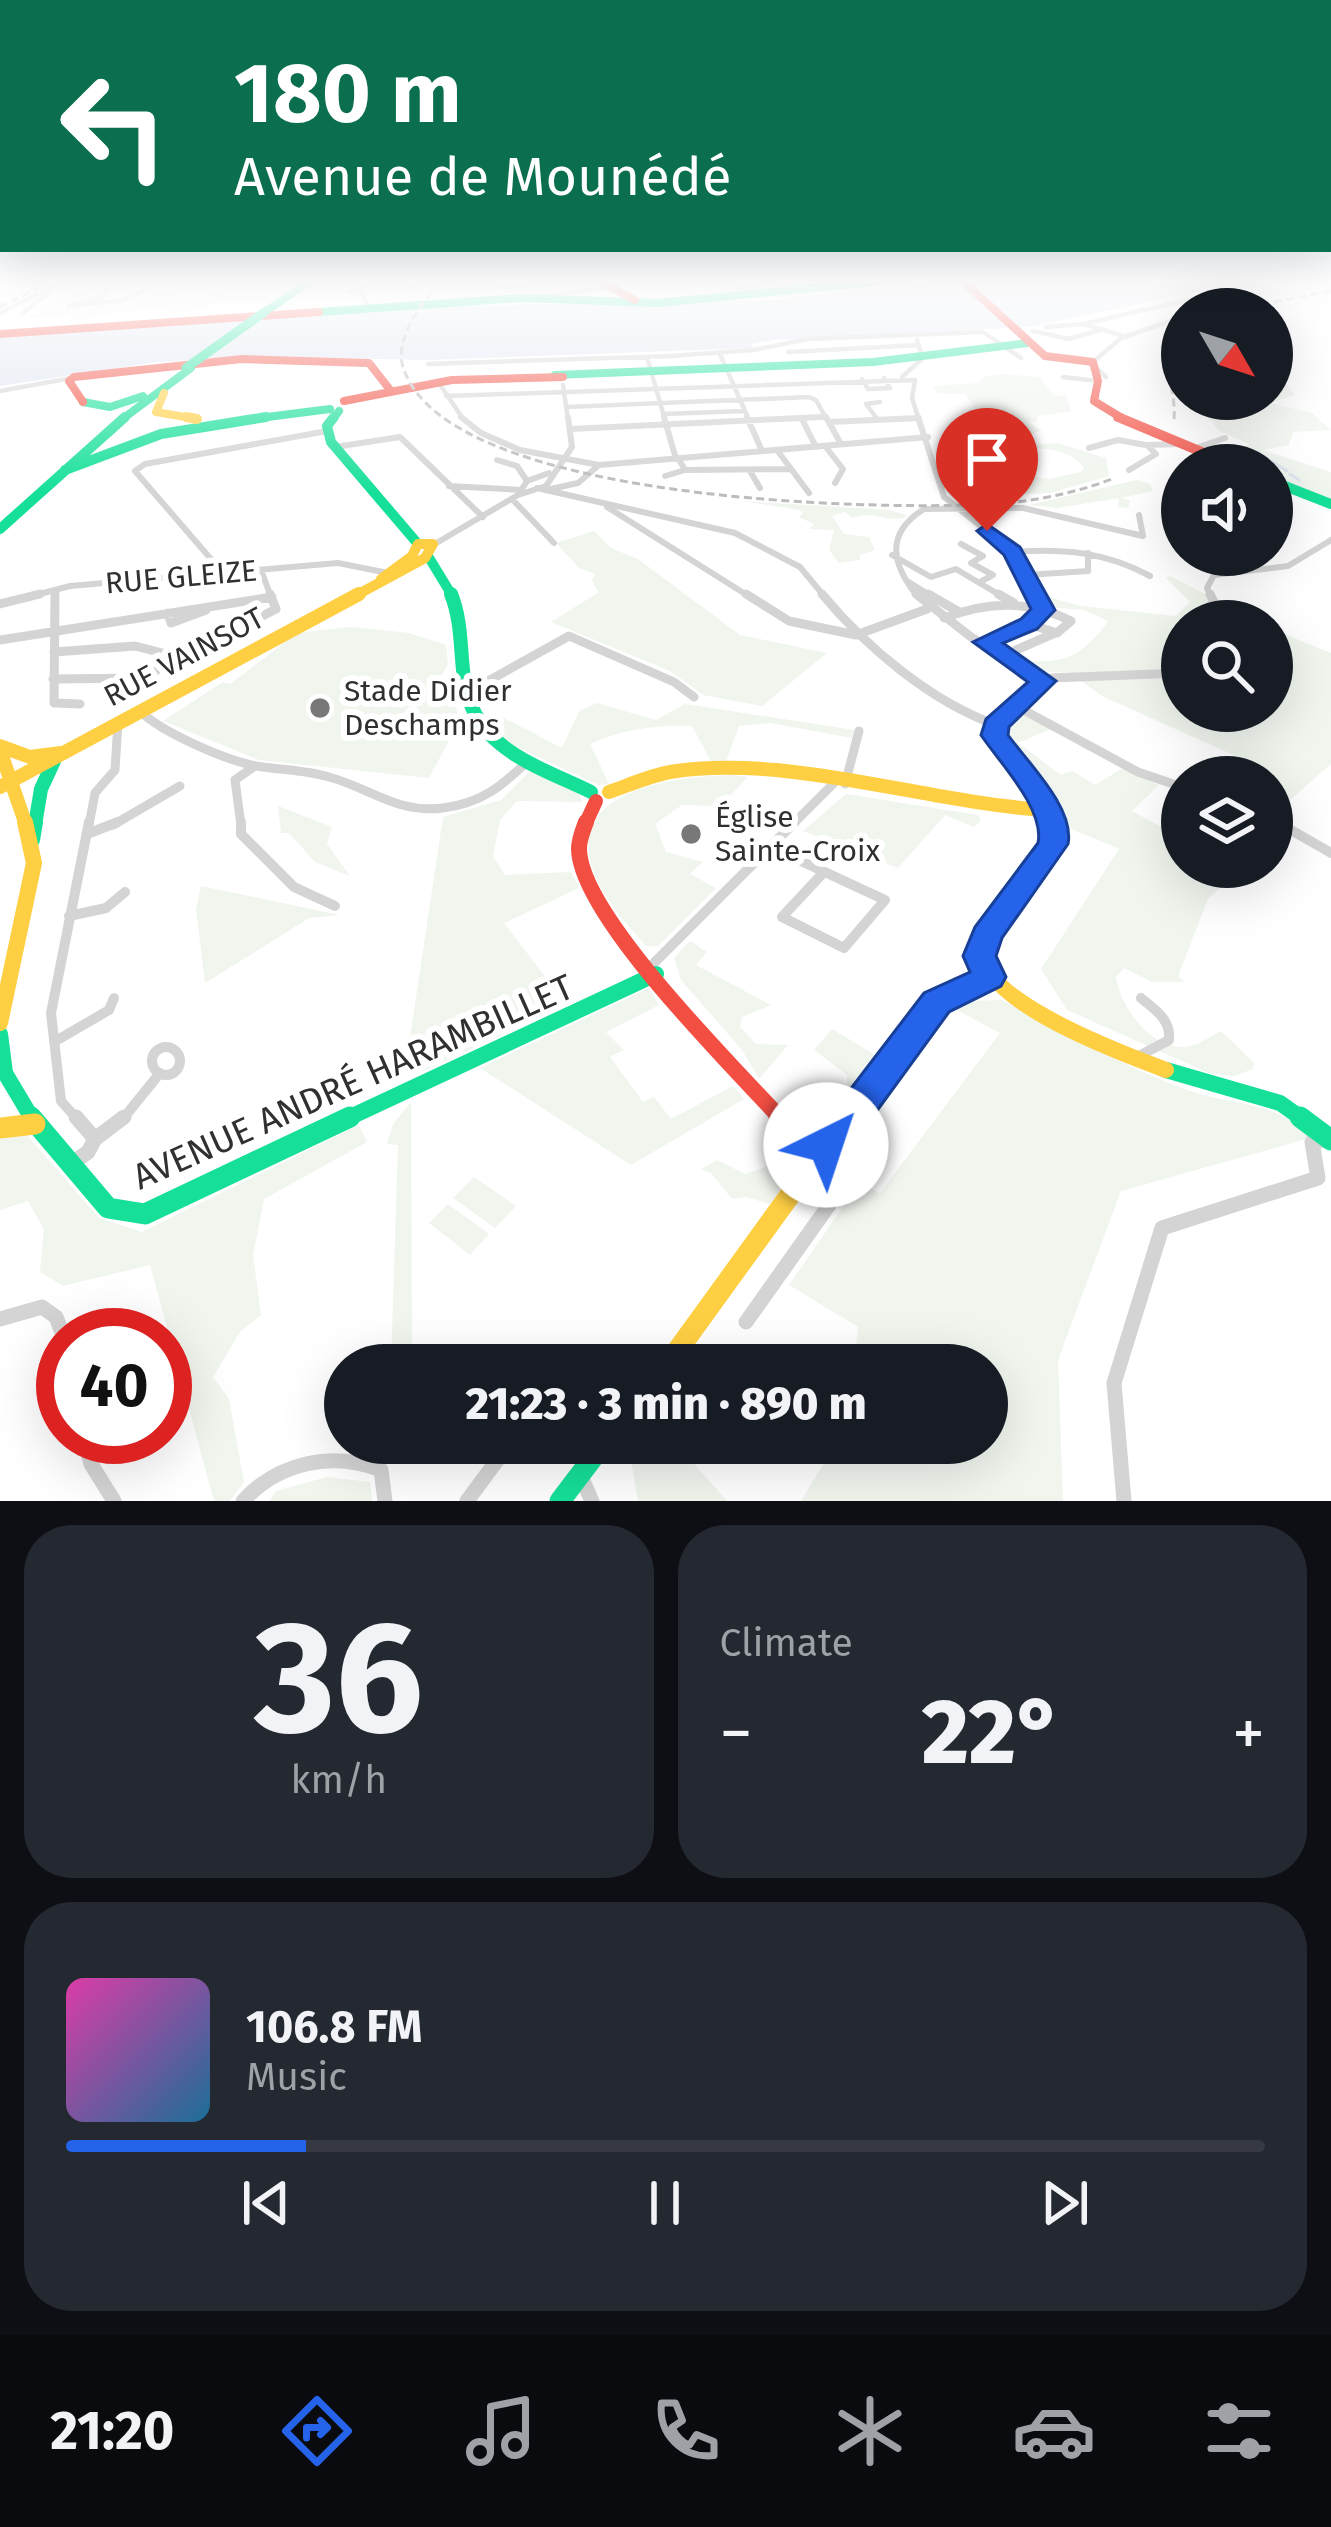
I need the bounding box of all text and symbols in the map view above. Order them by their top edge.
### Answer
text: 180 m [234,43,462,144]
icon: left [36,48,192,204]
text: Avenue de Mounédé [234,145,731,209]
north arrow [1161,288,1293,420]
map controls [1161,288,1293,888]
pin [936,408,1038,531]
icon: arrive [954,426,1020,492]
button: sound [1161,444,1293,576]
street label: RUE GLEIZE [104,552,258,602]
street label: RUE VAINSOT [98,600,271,714]
button: search [1161,600,1293,732]
place label: Stade Didier Deschamps [344,673,512,743]
marker: Stade Didier Deschamps [307,695,333,721]
button: layers [1161,756,1293,888]
place label: Église Sainte-Croix [715,799,881,869]
marker: Église Sainte-Croix [678,821,704,847]
street label: AVENUE ANDRÉ HARAMBILLET [126,964,580,1199]
position arrow [763,1082,889,1208]
speed limit sign: 40 [36,1308,192,1464]
text: 21:23 · 3 min · 890 m [465,1377,867,1431]
text: 36 [254,1585,423,1772]
text: Climate [720,1620,853,1666]
text: 22° [922,1679,1063,1787]
text: − [720,1694,753,1773]
text: + [1232,1694,1265,1773]
text: km/h [290,1757,387,1803]
text: 106.8 FM [246,2000,422,2054]
text: Music [246,2054,347,2100]
icon: previous [233,2170,299,2236]
icon: pause [632,2170,698,2236]
icon: next [1032,2170,1098,2236]
icon: directions [275,2389,359,2473]
icon: music [459,2389,543,2473]
icon: phone [644,2389,728,2473]
icon: climate [828,2389,912,2473]
icon: car [1012,2389,1096,2473]
icon: filters [1197,2389,1281,2473]
text: 21:20 [50,2399,174,2463]

